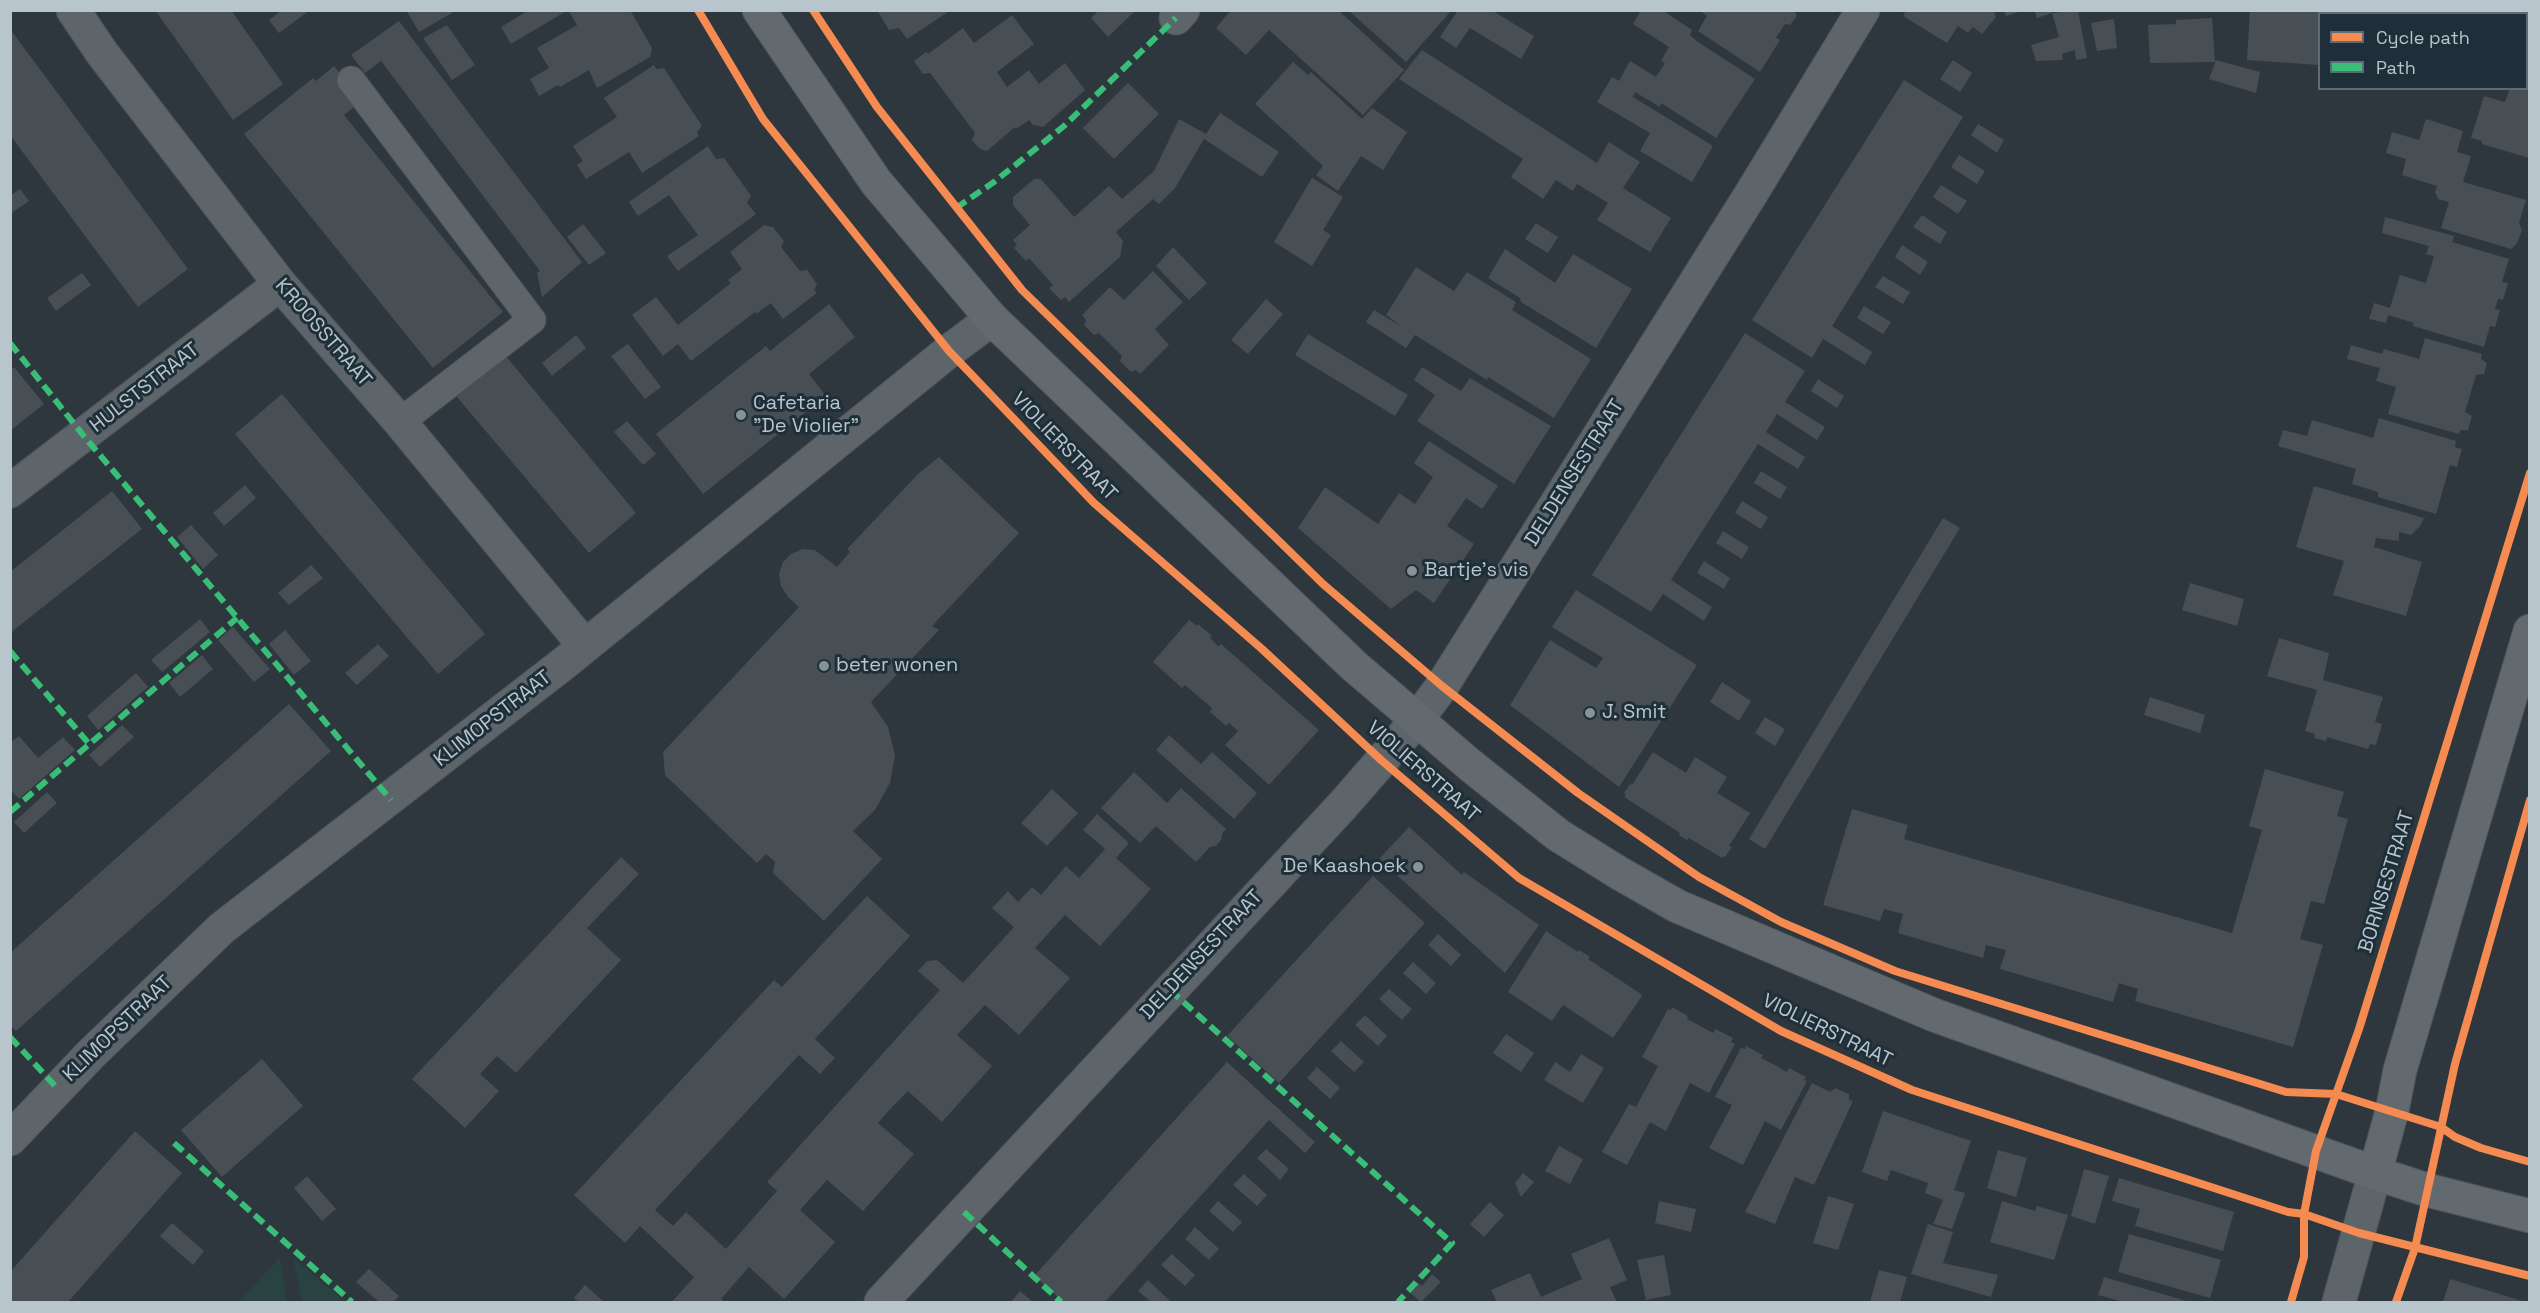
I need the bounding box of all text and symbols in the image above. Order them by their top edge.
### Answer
legend [2318,12,2528,90]
text: Cycle path [2376,26,2470,49]
text: Path [2376,56,2416,79]
street label: KROOSSTRAAT [270,274,376,392]
street label: HULSTSTRAAT [86,338,204,438]
street label: VIOLIERSTRAAT [1006,388,1122,506]
place label: Cafetaria "De Violier" [753,392,859,439]
street label: DELDENSESTRAAT [1520,395,1630,551]
marker: Cafetaria "De Violier" [734,408,748,422]
place label: Bartje's vis [1424,559,1528,583]
marker: Bartje's vis [1405,564,1419,578]
place label: beter wonen [836,654,958,678]
marker: beter wonen [817,659,831,673]
street label: KLIMOPSTRAAT [430,666,556,772]
place label: J. Smit [1602,701,1667,725]
marker: J. Smit [1583,706,1597,720]
street label: VIOLIERSTRAAT [1362,716,1484,828]
street label: BORNSESTRAAT [2354,808,2420,956]
place label: De Kaashoek [1283,855,1406,879]
marker: De Kaashoek [1411,860,1425,874]
street label: DELDENSESTRAAT [1136,885,1268,1025]
street label: KLIMOPSTRAAT [59,971,177,1087]
street label: VIOLIERSTRAAT [1758,989,1896,1073]

